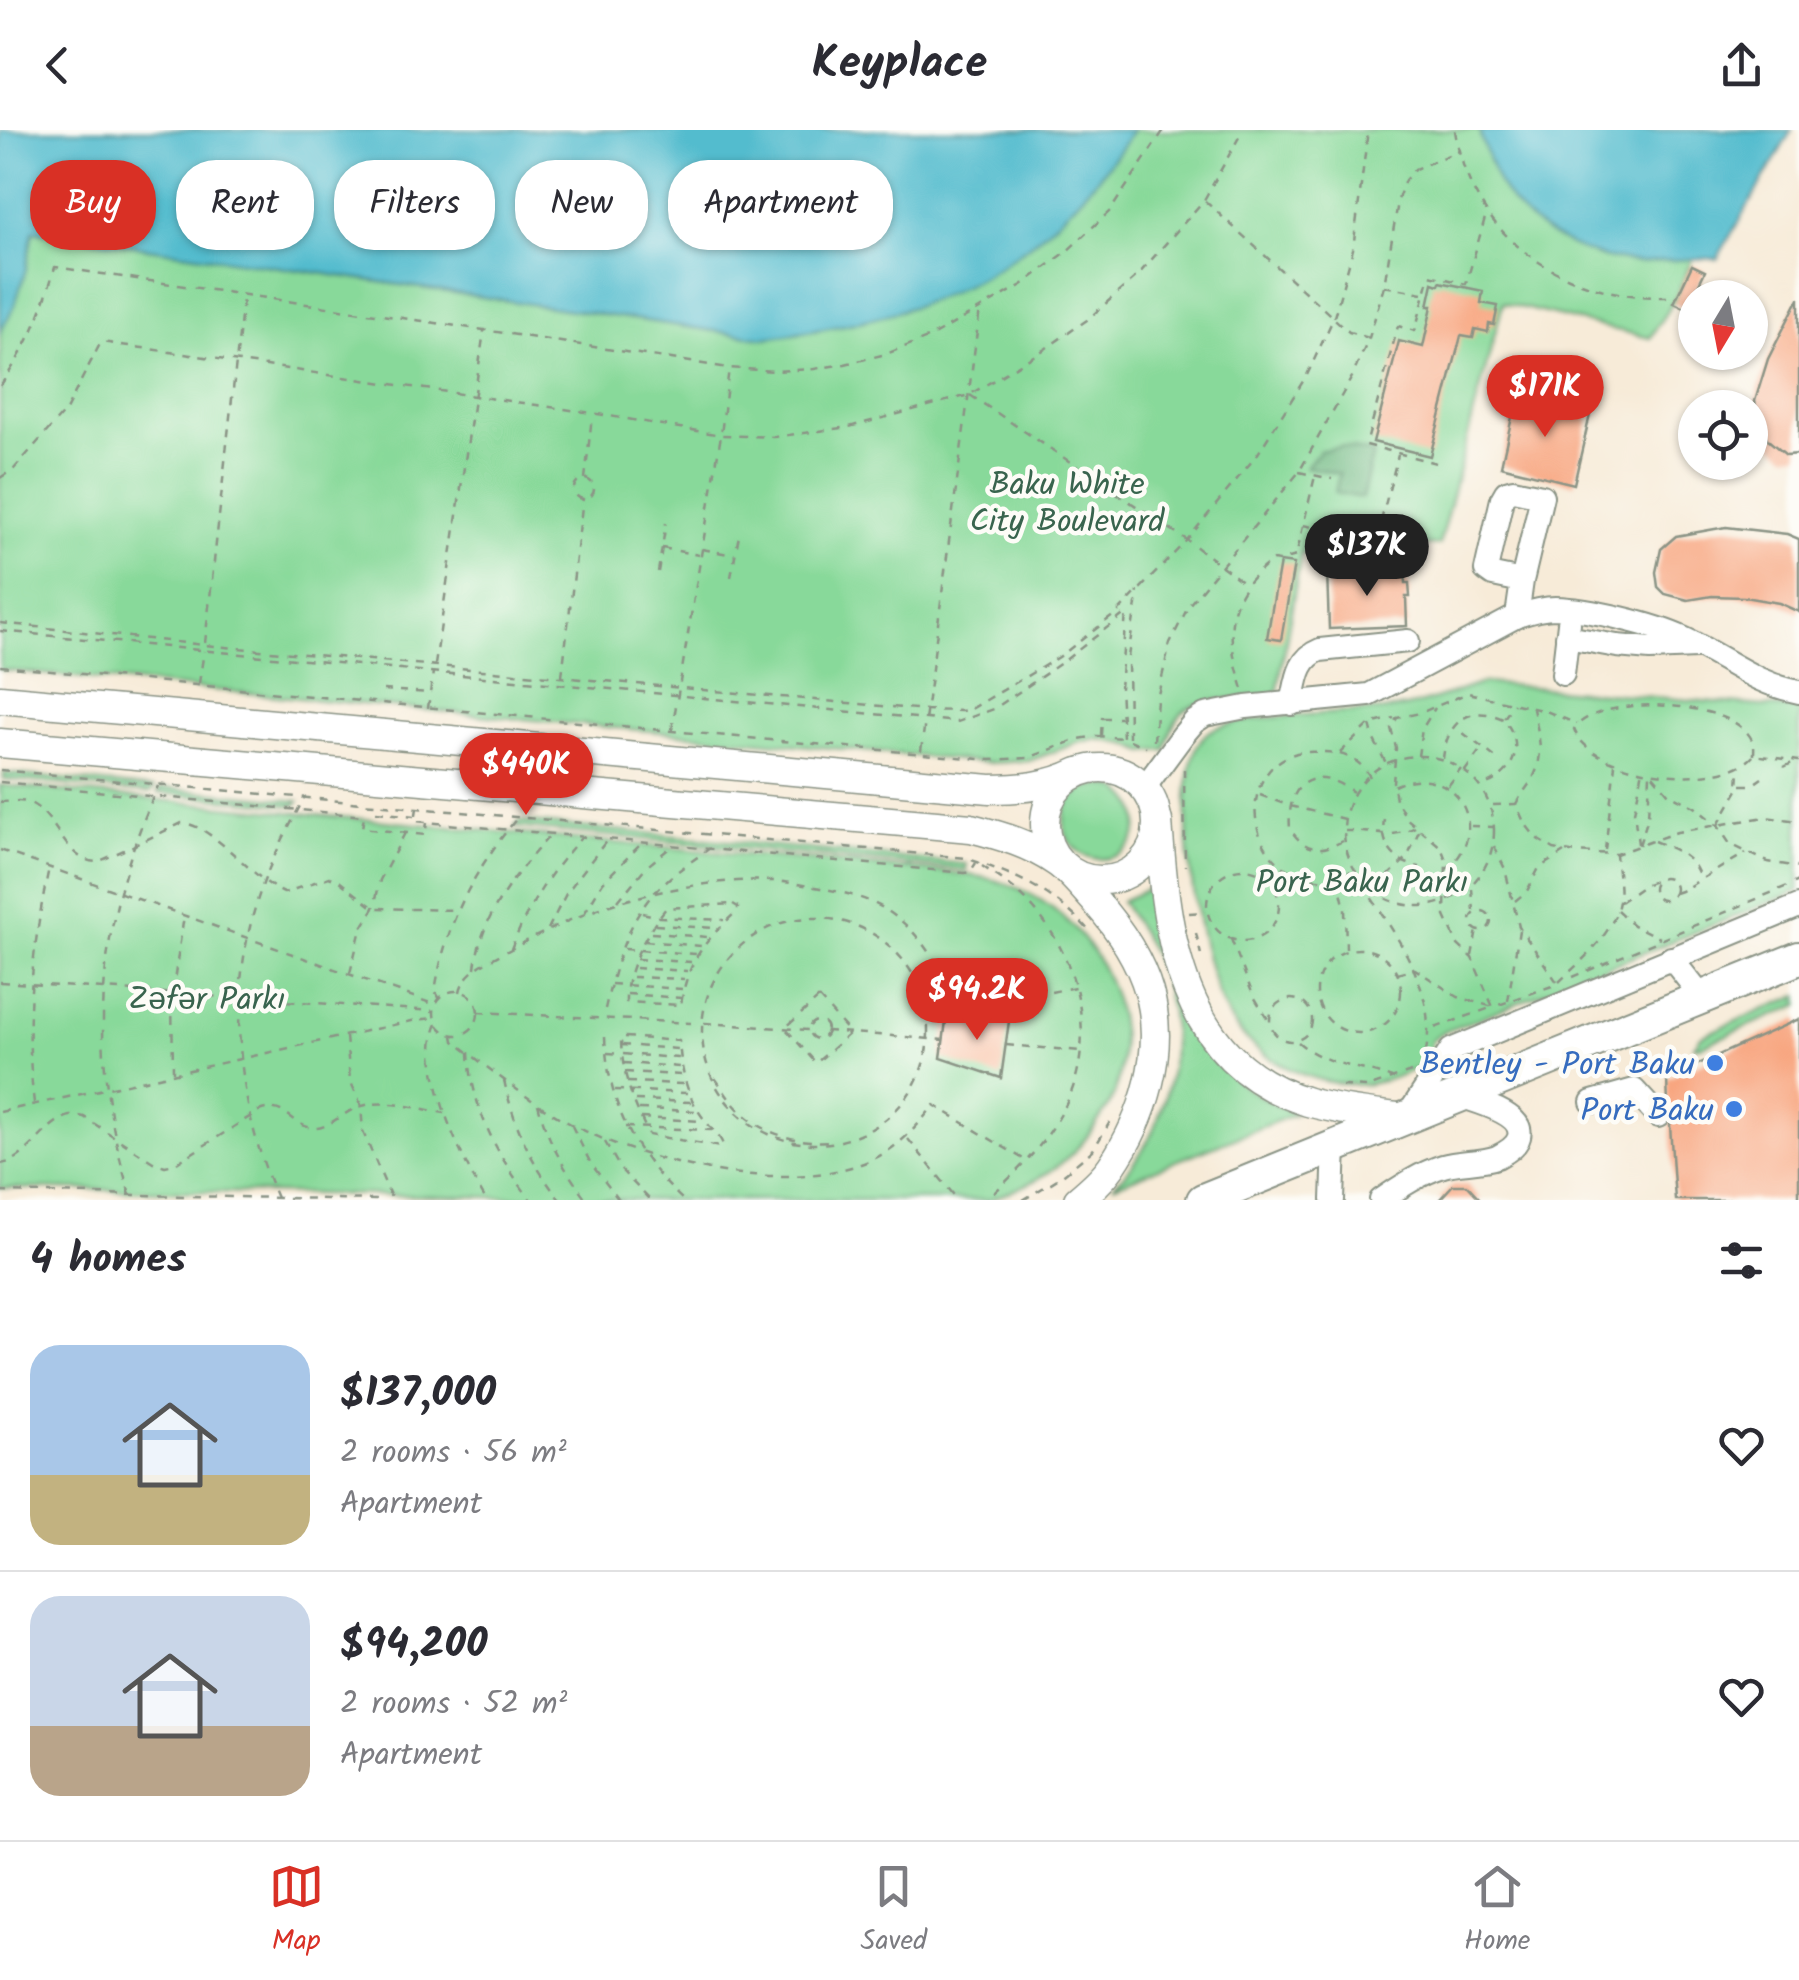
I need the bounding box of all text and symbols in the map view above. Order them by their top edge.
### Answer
text: Keyplace [812,29,987,101]
icon: back [30,38,85,93]
icon: share [1714,38,1769,93]
chip: Buy [30,160,156,250]
chip: Rent [176,160,314,250]
chip: Filters [334,160,495,250]
chip: New [515,160,648,250]
chip: Apartment [668,160,893,250]
north arrow [1678,280,1768,370]
map controls [1678,280,1768,480]
pin: $171K [1475,355,1615,440]
text: $171K [1509,362,1581,413]
button: locate [1678,390,1768,480]
park label: Baku White City Boulevard [970,460,1165,548]
pin: $137K [1297,514,1437,599]
text: $137K [1327,521,1407,572]
pin: $440K [456,733,596,818]
text: $440K [481,740,571,791]
park label: Port Baku Parkı [1256,858,1468,909]
pin: $94.2K [896,958,1058,1043]
text: $94.2K [928,965,1026,1016]
park label: Zəfər Parkı [128,975,286,1026]
place label: Bentley - Port Baku [1420,1040,1695,1091]
marker: Bentley - Port Baku [1704,1052,1726,1074]
place label: Port Baku [1581,1086,1714,1137]
marker: Port Baku [1723,1098,1745,1120]
text: 4 homes [30,1227,186,1294]
icon: filters [1714,1233,1769,1288]
text: $137,000 [340,1361,496,1428]
icon: home [110,1385,230,1505]
icon: heart [1714,1418,1769,1473]
text: 2 rooms · 56 m² [340,1428,567,1479]
text: Apartment [340,1479,482,1530]
text: $94,200 [340,1612,488,1679]
icon: home [110,1636,230,1756]
icon: heart [1714,1669,1769,1724]
text: 2 rooms · 52 m² [340,1679,567,1730]
text: Apartment [340,1730,482,1781]
tab: Map [269,1859,324,1964]
tab: Saved [861,1859,927,1964]
tab: Home [1464,1859,1530,1964]

